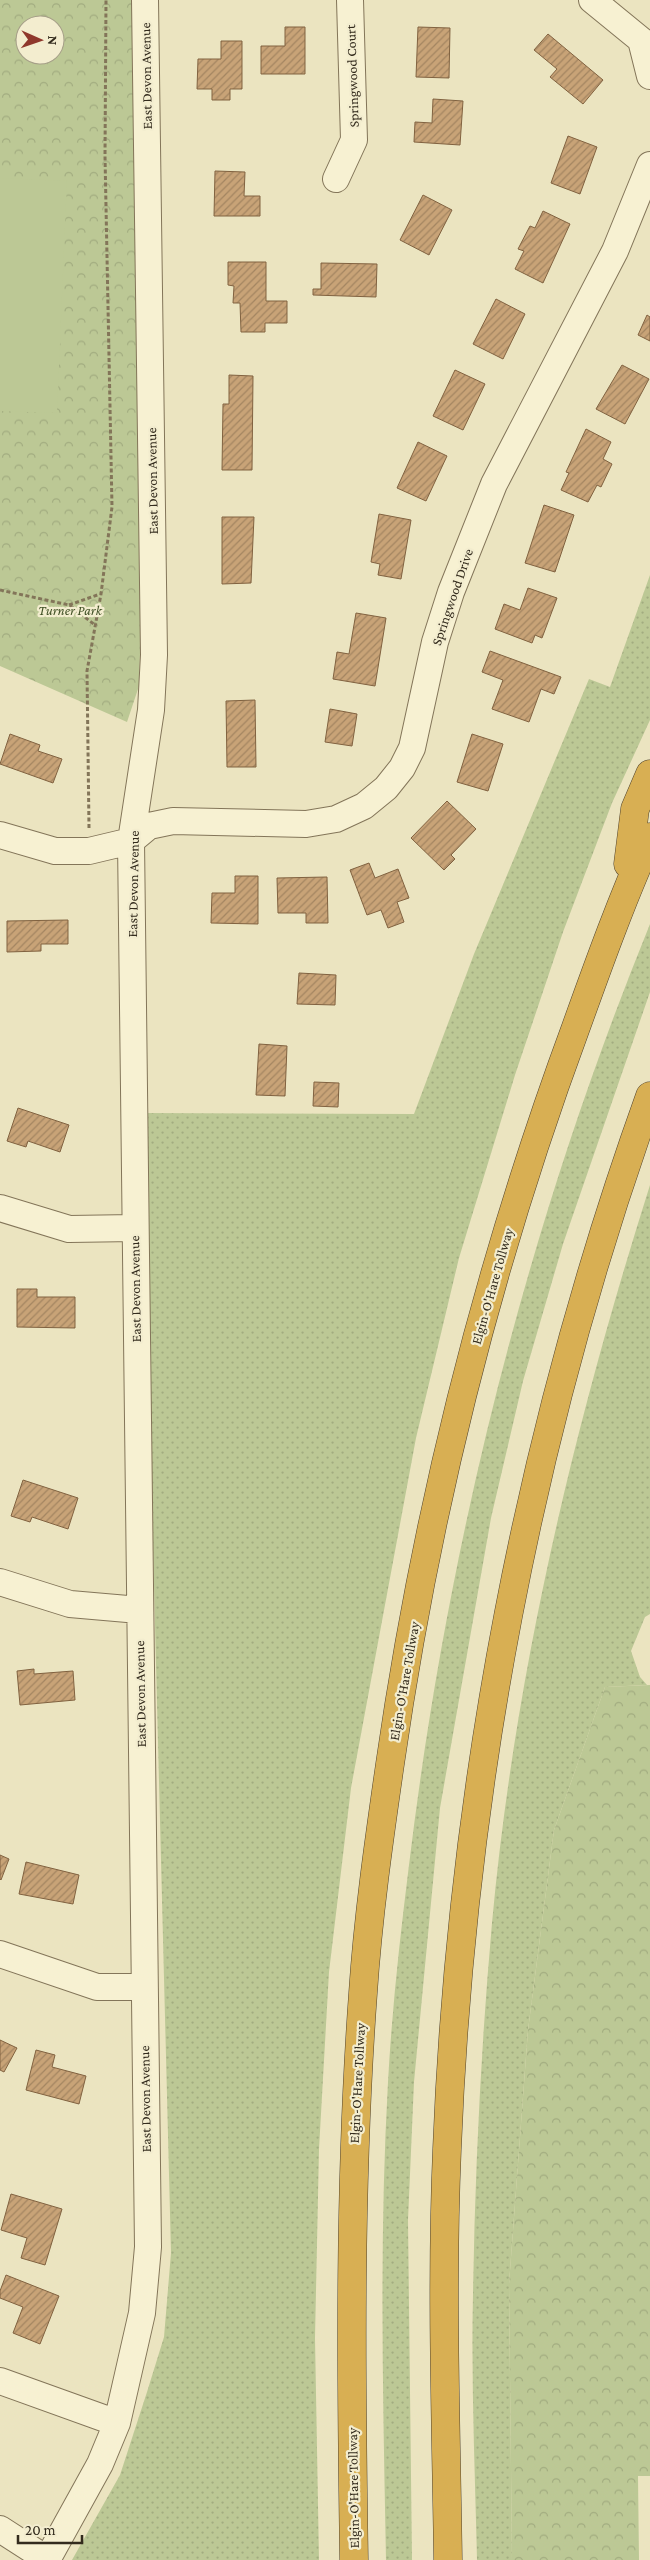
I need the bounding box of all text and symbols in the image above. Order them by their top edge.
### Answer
north arrow [15,15,65,65]
street label: East Devon Avenue [137,22,155,130]
street label: Springwood Court [342,24,362,128]
text: N [45,35,61,46]
street label: East Devon Avenue [143,427,161,535]
street label: Springwood Drive [428,546,476,648]
park label: Turner Park [38,602,103,618]
street label: East Devon Avenue [124,830,142,938]
street label: Elgin-O'Hare Tollway [468,1225,516,1346]
street label: East Devon Avenue [126,1235,144,1343]
street label: Elgin-O'Hare Tollway [386,1620,422,1742]
street label: East Devon Avenue [131,1640,149,1748]
street label: Elgin-O'Hare Tollway [346,2022,368,2144]
street label: East Devon Avenue [136,2045,154,2153]
street label: Elgin-O'Hare Tollway [344,2427,362,2548]
scale bar [18,2512,81,2544]
text: 20 m [25,2522,56,2538]

